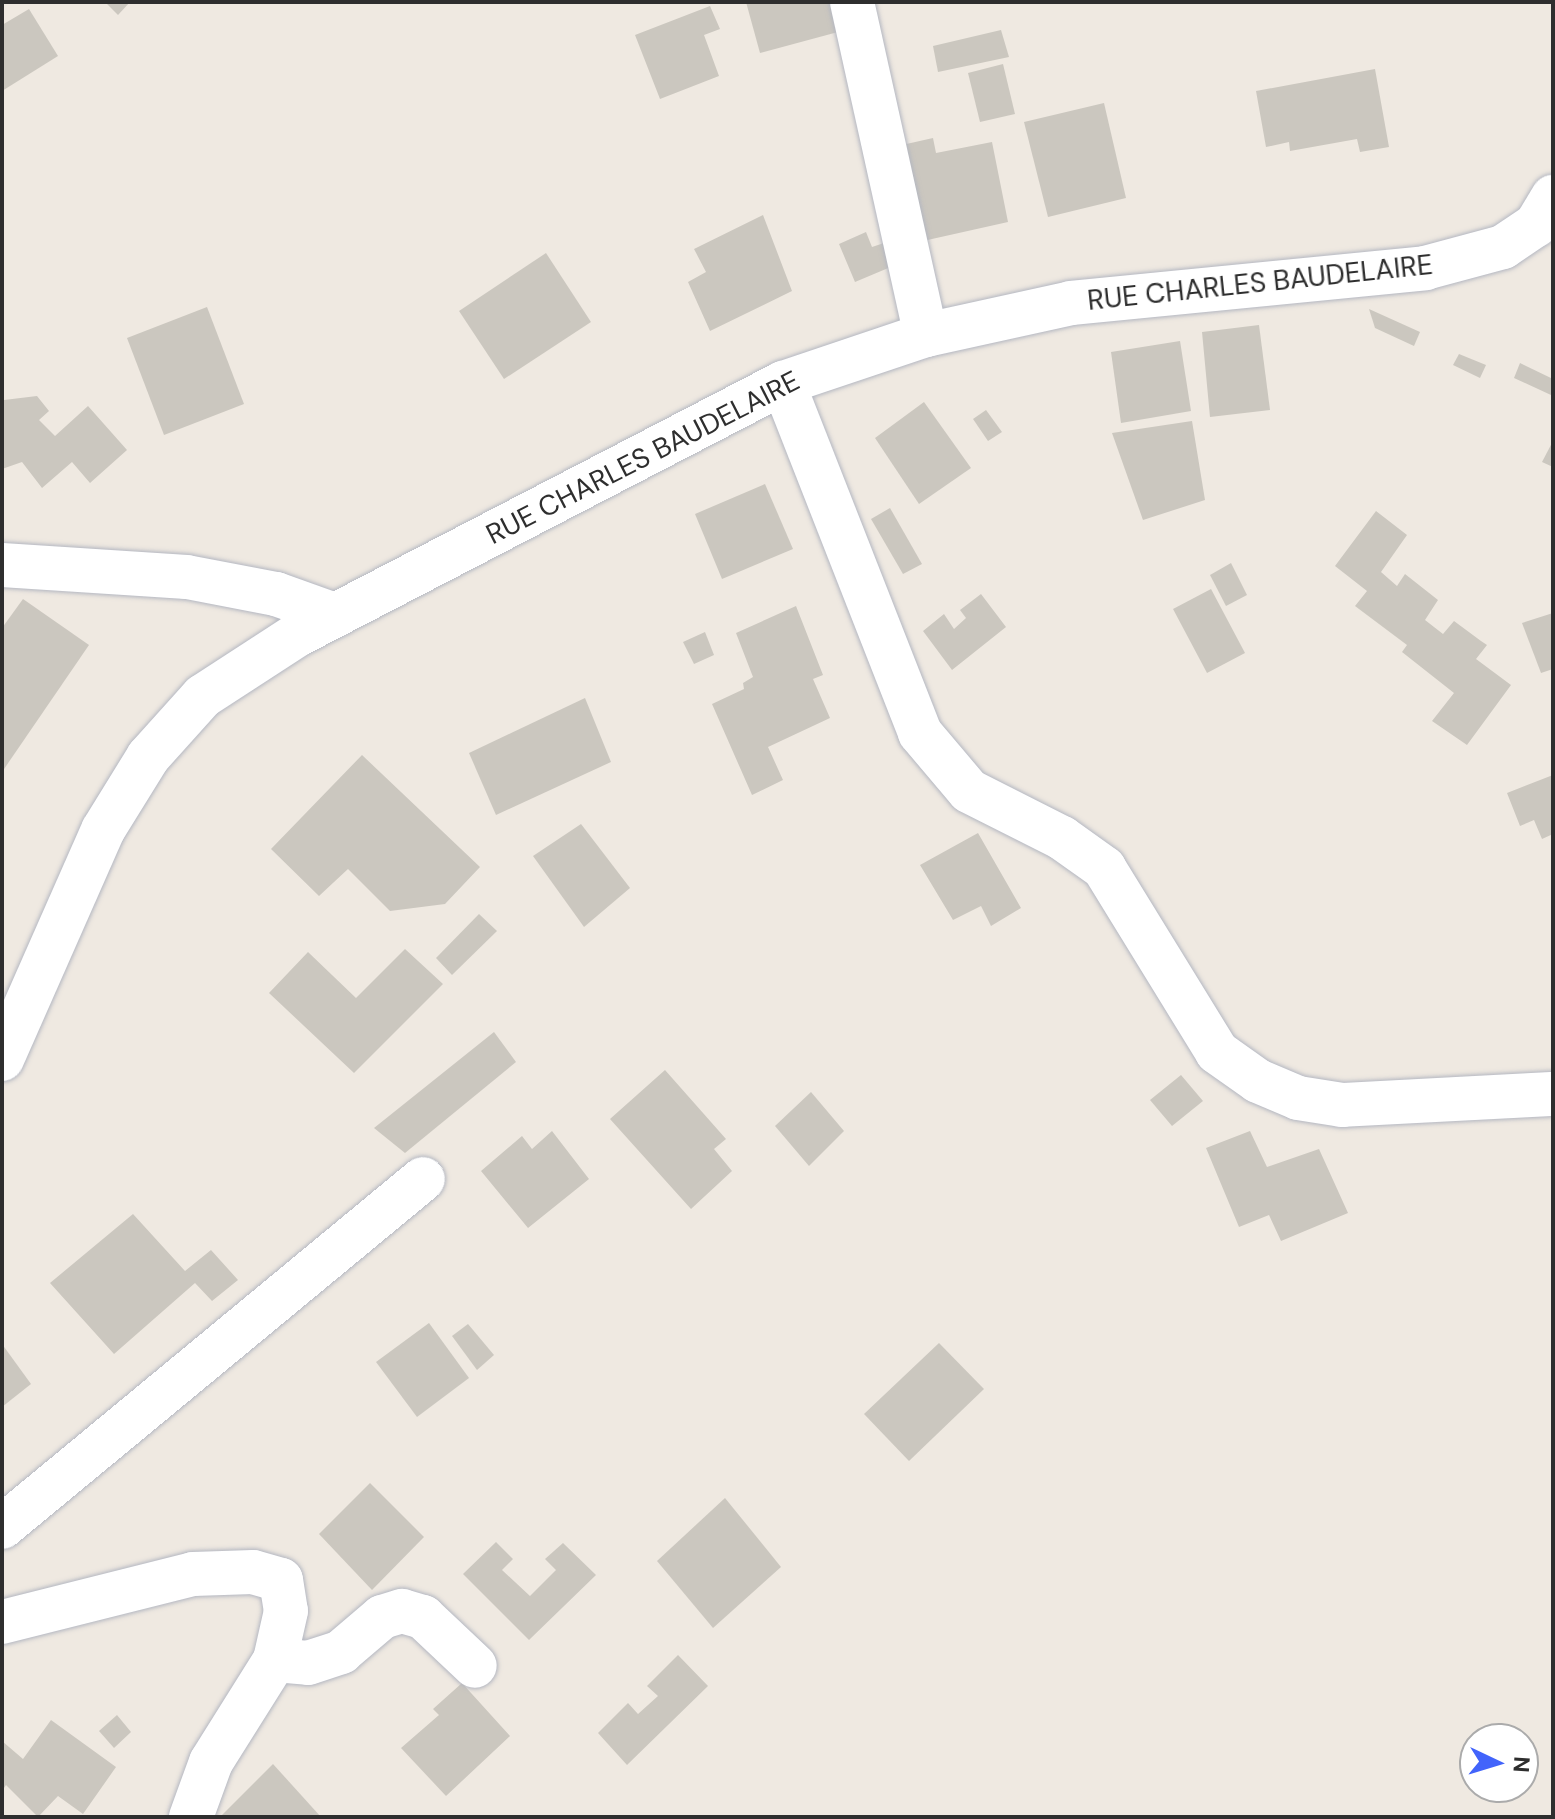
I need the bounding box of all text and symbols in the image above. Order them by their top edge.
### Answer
street label: RUE CHARLES BAUDELAIRE [1086,248,1434,318]
street label: RUE CHARLES BAUDELAIRE [481,364,805,552]
north arrow [1459,1723,1539,1803]
text: N [1506,1756,1536,1774]

